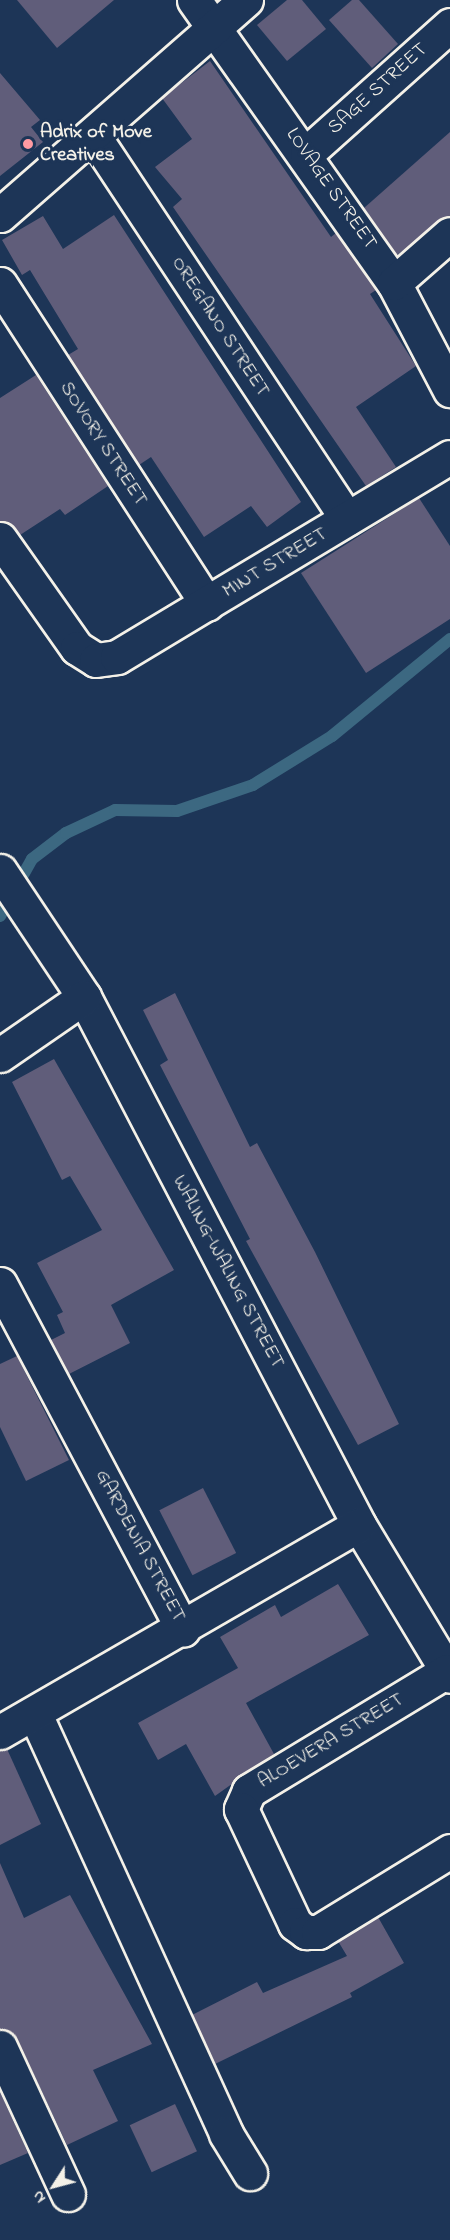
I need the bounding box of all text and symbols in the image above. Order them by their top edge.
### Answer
street label: SAGE STREET [323,38,433,140]
place label: Adrix of Move Creatives [40,120,152,167]
street label: LOVAGE STREET [280,124,382,254]
marker: Adrix of Move Creatives [21,137,35,151]
street label: OREGANO STREET [166,252,274,402]
street label: SOVORY STREET [54,377,152,511]
street label: MINT STREET [218,522,332,604]
street label: WALING-WALING STREET [167,1171,289,1373]
street label: GARDENIA STREET [90,1466,190,1626]
street label: ALOEVERA STREET [254,1688,408,1794]
north arrow [24,2156,84,2216]
text: N [27,2185,52,2208]

